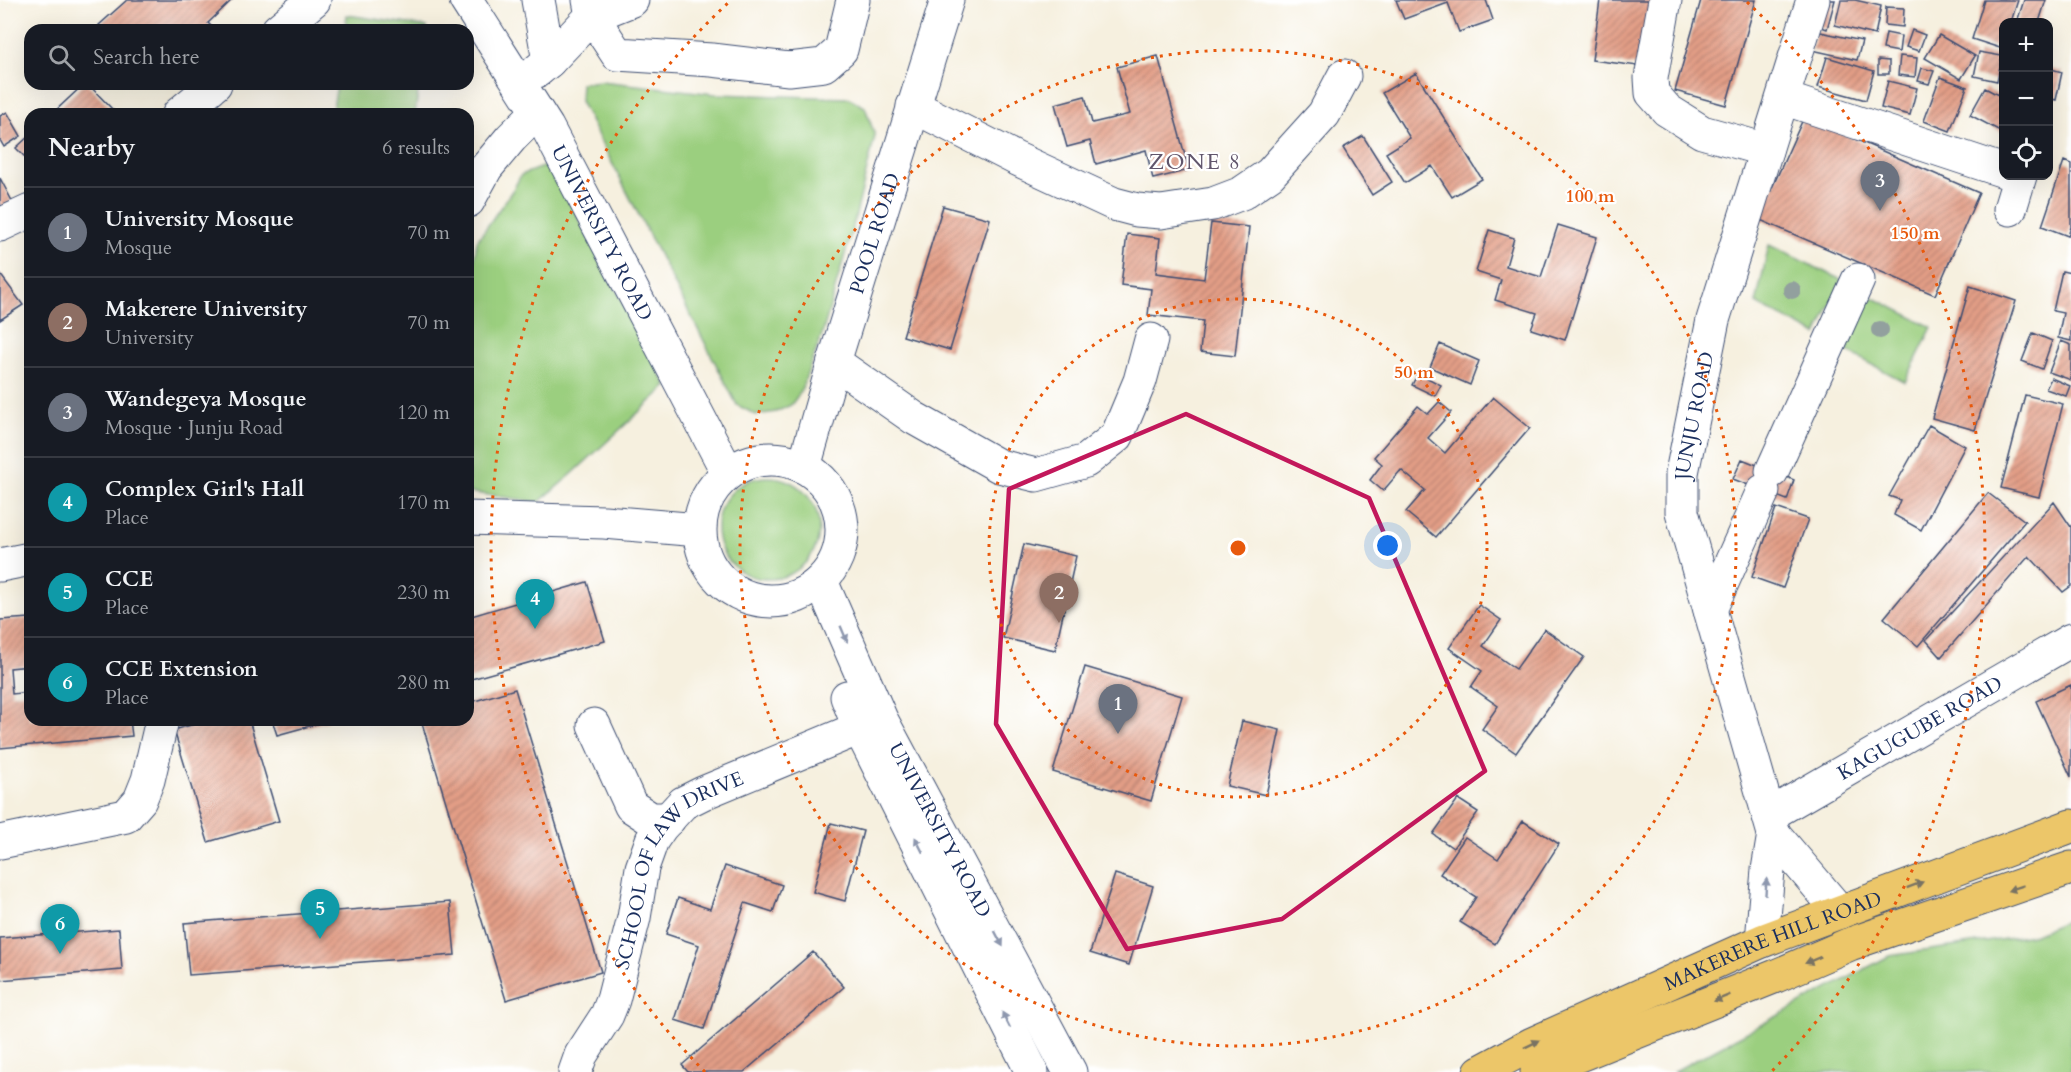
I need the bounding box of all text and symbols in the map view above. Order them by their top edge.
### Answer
map controls [1999,18,2053,180]
button: + [1999,18,2053,72]
search box [24,24,474,90]
icon: search [45,41,78,74]
text: Search here [93,42,200,72]
button: − [1999,72,2053,126]
button: locate [1999,126,2053,180]
text: Nearby [48,130,136,165]
text: 6 results [382,134,450,161]
street label: UNIVERSITY ROAD [545,141,659,325]
district label: ZONE 8 [1148,147,1242,177]
pin: 3 [1860,162,1900,211]
street label: POOL ROAD [843,170,906,297]
text: 100 m [1565,184,1615,209]
text: University Mosque [105,204,294,234]
text: 1 [62,219,73,246]
text: 70 m [407,219,450,246]
text: 150 m [1890,221,1940,246]
text: Mosque [105,234,172,261]
text: Makerere University [105,294,307,324]
text: 2 [62,309,73,336]
text: 70 m [407,309,450,336]
text: University [105,324,194,351]
street label: JUNJU ROAD [1669,349,1720,483]
text: 50 m [1394,360,1434,385]
text: Wandegeya Mosque [105,384,307,414]
text: 3 [62,399,73,426]
text: 120 m [397,399,450,426]
text: Mosque · Junju Road [105,414,283,441]
text: Complex Girl's Hall [105,474,304,504]
text: 4 [62,489,73,516]
text: 170 m [397,489,450,516]
text: Place [105,504,149,531]
your location [1373,531,1402,560]
centre of rings [1228,538,1248,558]
text: CCE [105,564,153,594]
pin: 2 [1040,574,1078,623]
text: 5 [62,579,73,606]
text: 230 m [397,579,450,606]
pin: 4 [516,580,554,629]
text: Place [105,594,149,621]
one-way arrow [839,626,849,644]
text: CCE Extension [105,654,258,684]
text: 6 [62,669,73,696]
text: 280 m [397,669,450,696]
street label: KAGUGUBE ROAD [1832,670,2007,787]
text: Place [105,684,149,711]
pin: 1 [1098,684,1138,734]
street label: UNIVERSITY ROAD [882,738,998,922]
street label: SCHOOL OF LAW DRIVE [608,765,747,972]
one-way arrow [914,837,923,854]
one-way arrow [1762,878,1771,897]
one-way arrow [1906,880,1924,889]
one-way arrow [2007,883,2025,893]
street label: MAKERERE HILL ROAD [1659,885,1885,997]
pin: 5 [300,890,340,939]
pin: 6 [40,904,80,954]
one-way arrow [994,931,1004,948]
one-way arrow [1804,955,1822,965]
one-way arrow [1713,993,1731,1003]
one-way arrow [1001,1011,1011,1028]
one-way arrow [1523,1040,1541,1050]

